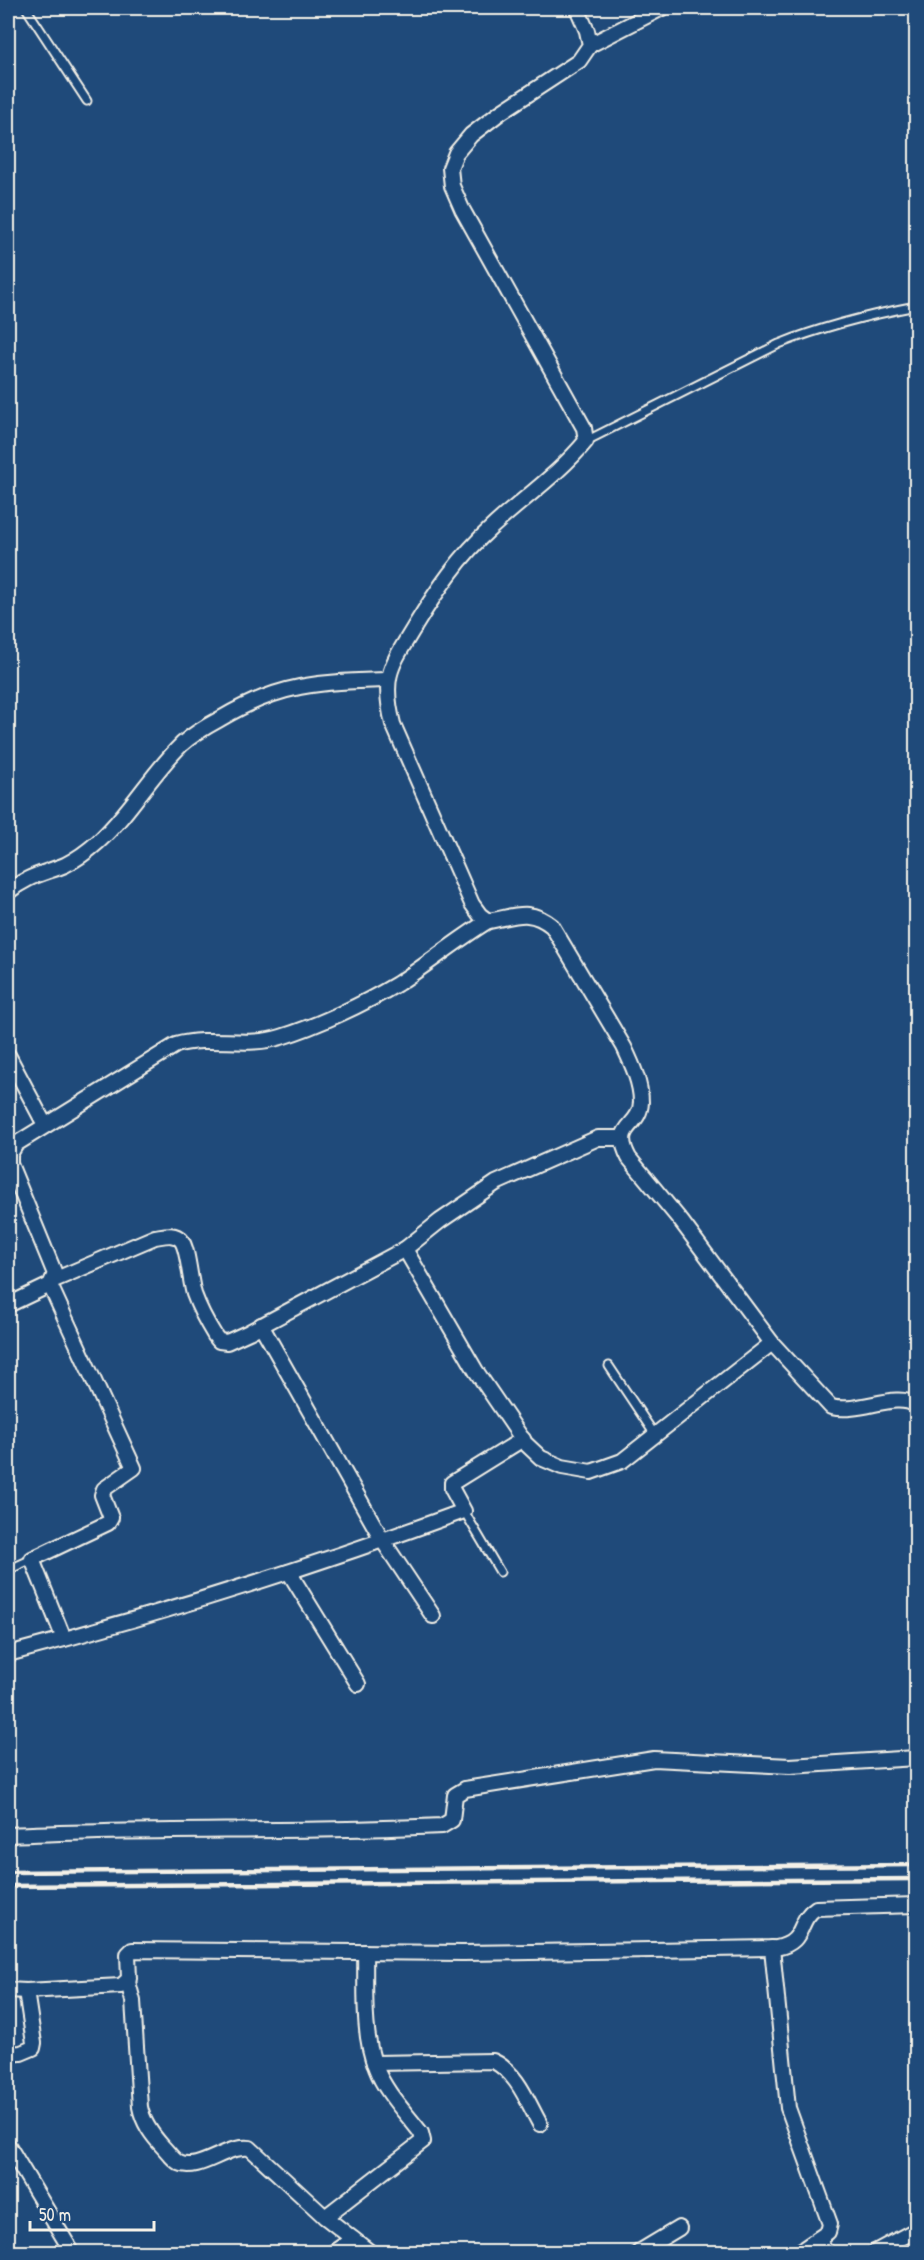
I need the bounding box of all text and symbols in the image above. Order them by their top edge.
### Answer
scale bar [30,2194,154,2232]
text: 50 m [39,2202,71,2227]

